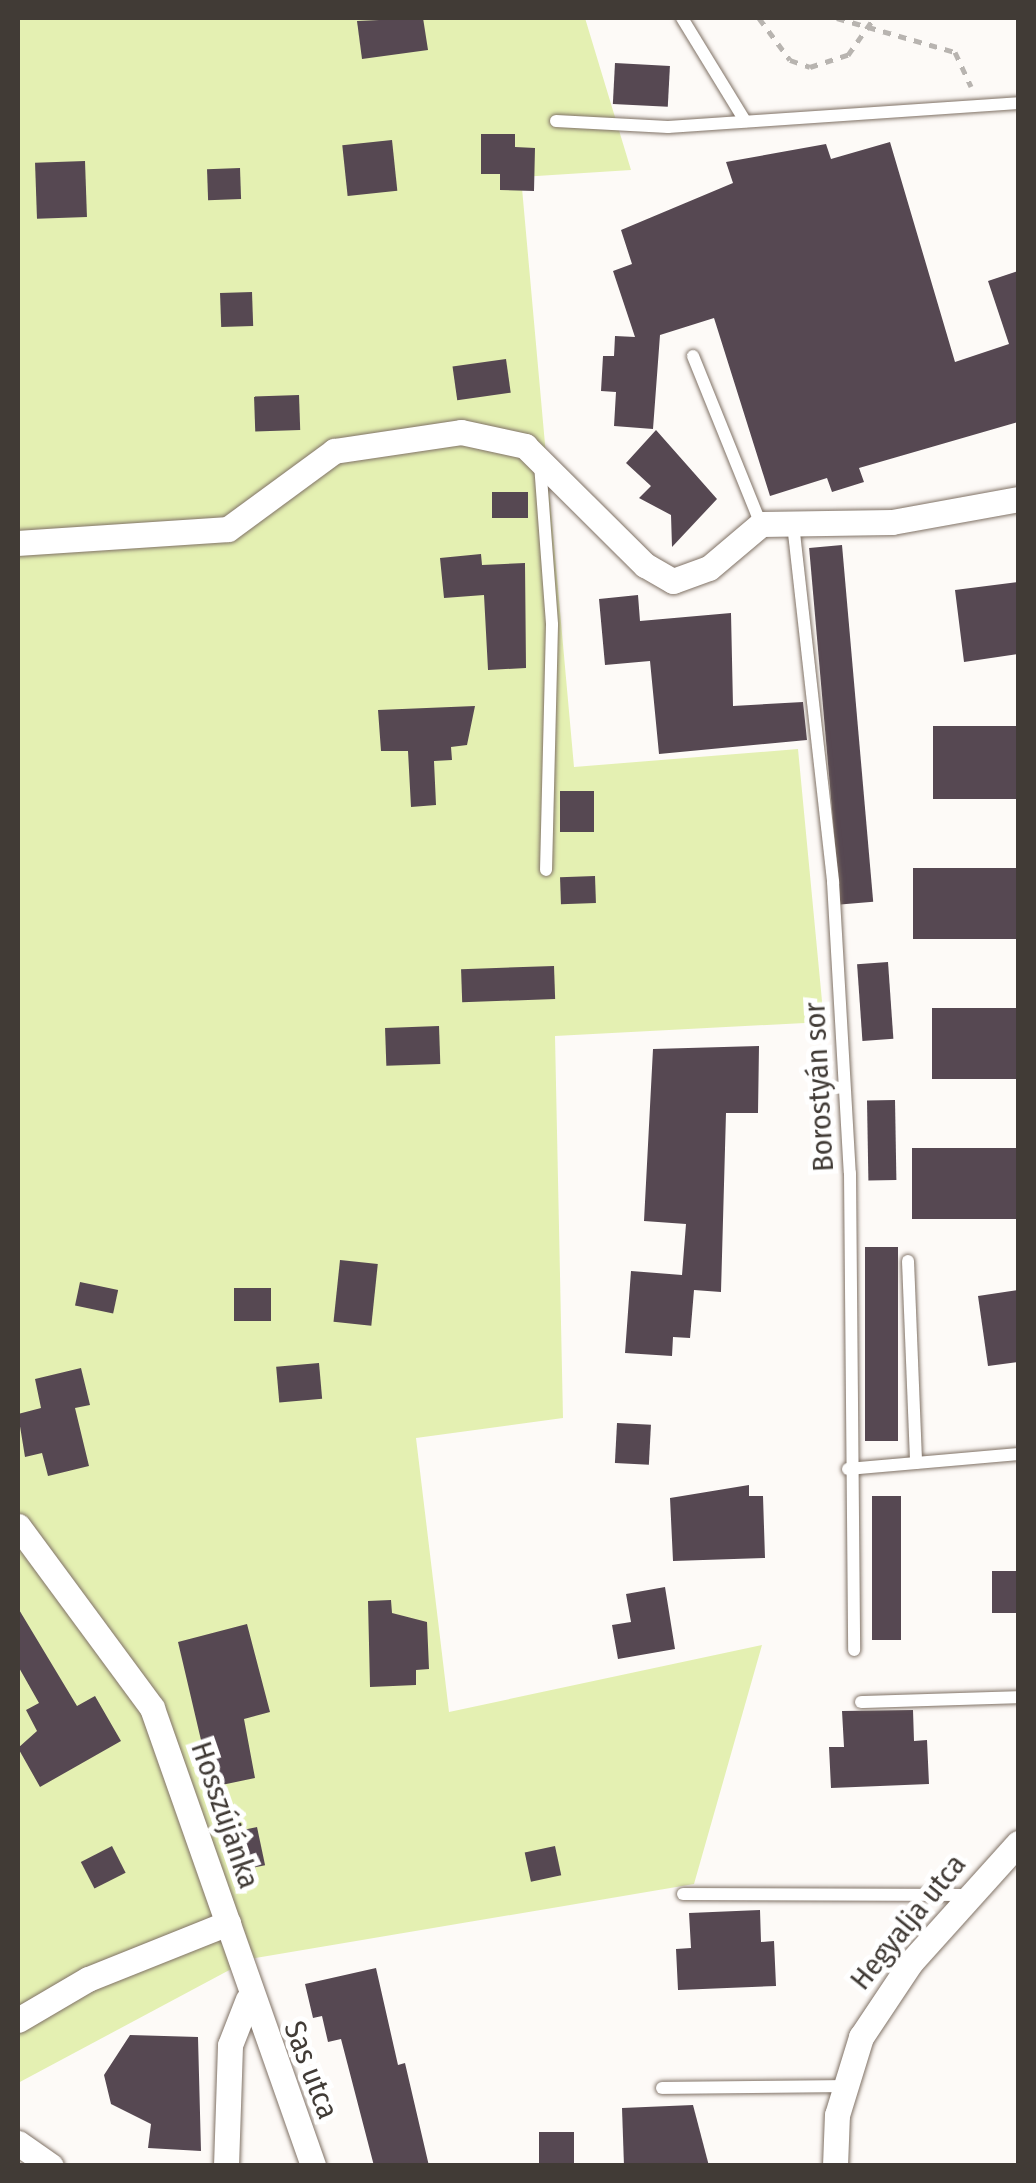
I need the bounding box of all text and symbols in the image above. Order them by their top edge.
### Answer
street label: Borostyán sor [797,1001,841,1173]
street label: Hosszújánka [183,1737,267,1893]
street label: Hegyalja utca [842,1847,974,1997]
street label: Sas utca [276,2016,346,2124]

